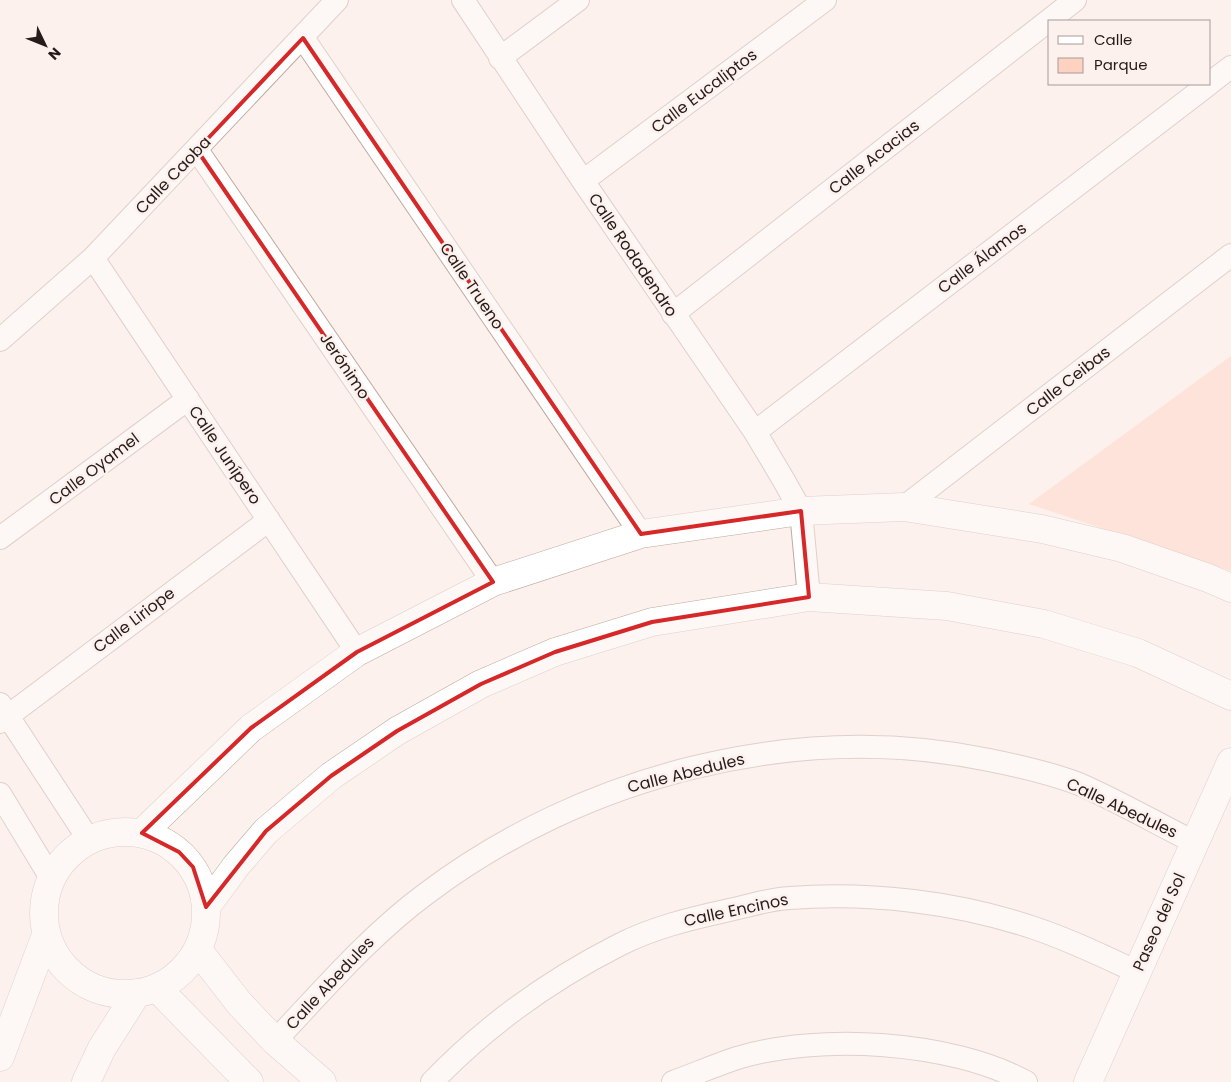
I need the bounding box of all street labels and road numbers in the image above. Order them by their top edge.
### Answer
street label: Calle Eucaliptos [646,44,762,138]
street label: Calle Acacias [824,114,924,200]
street label: Calle Caoba [130,131,216,219]
street label: Calle Rodadendro [583,189,683,321]
street label: Calle Álamos [933,217,1031,299]
street label: Calle Trueno [434,238,510,334]
street label: Jerónimo [314,328,376,404]
street label: Calle Ceibas [1021,341,1115,421]
street label: Calle Junípero [183,401,267,509]
street label: Calle Oyamel [44,427,144,511]
street label: Calle Liriope [88,582,180,658]
street label: Calle Abedules [625,747,747,799]
street label: Calle Abedules [1063,772,1181,844]
street label: Paseo del Sol [1127,869,1191,975]
street label: Calle Encinos [682,888,790,932]
street label: Calle Abedules [281,931,379,1035]

